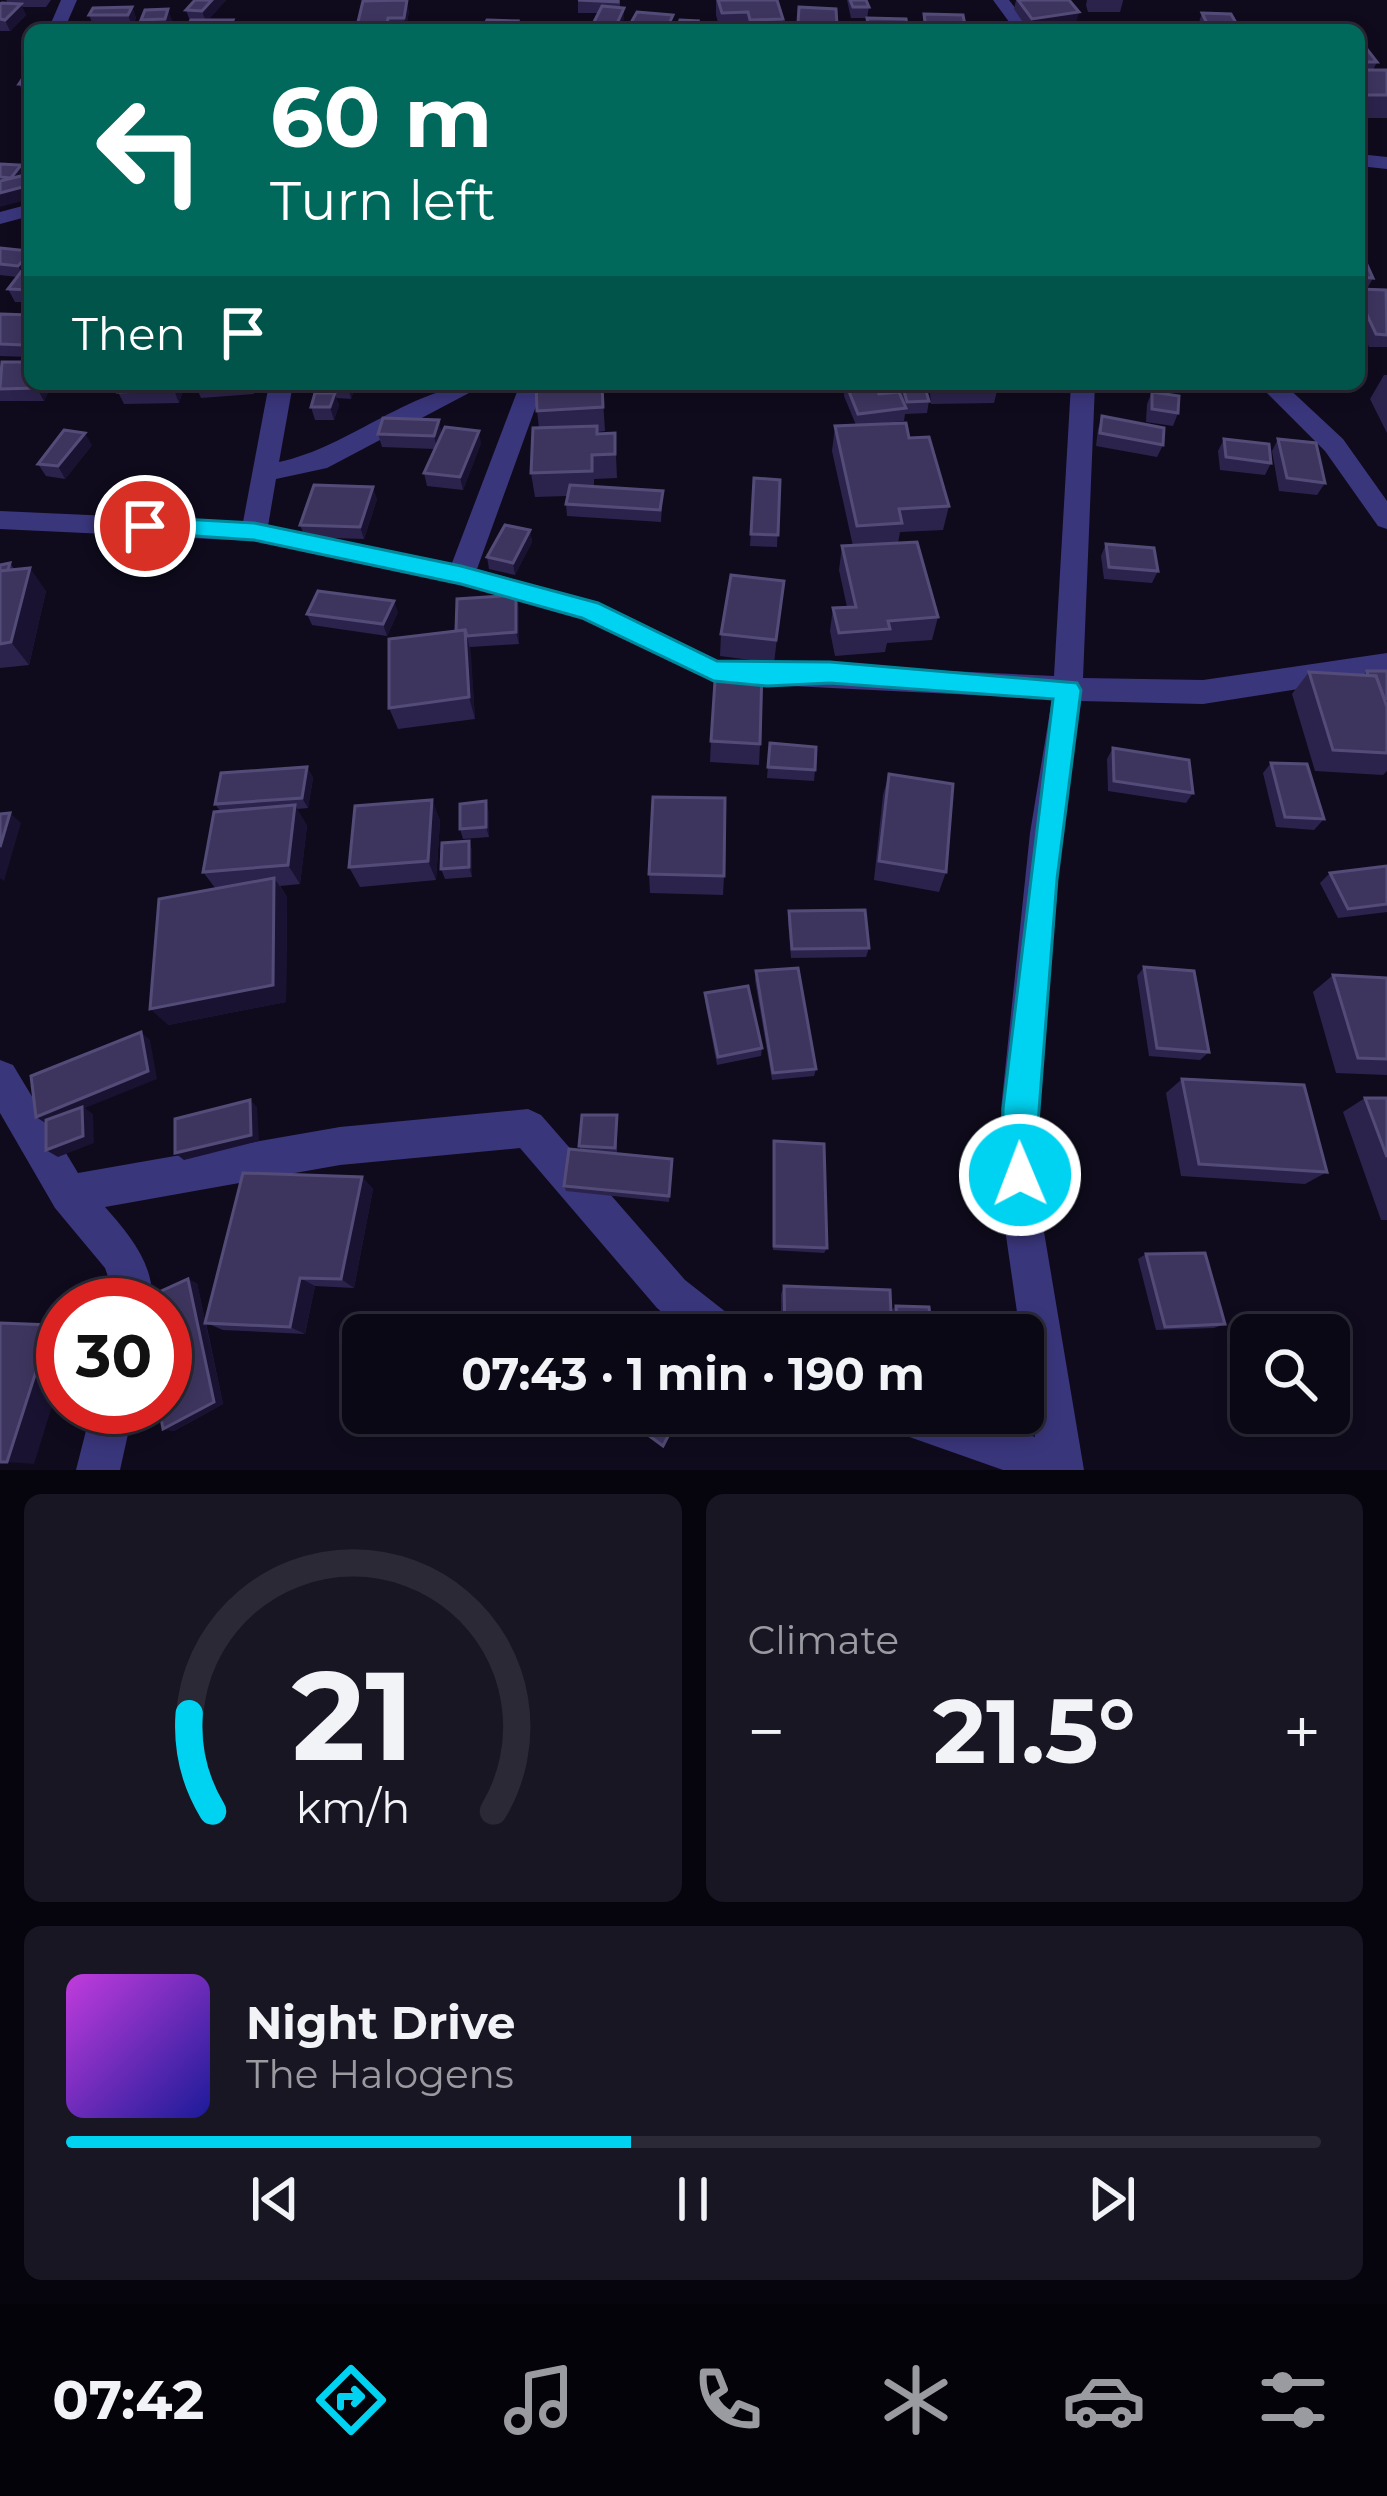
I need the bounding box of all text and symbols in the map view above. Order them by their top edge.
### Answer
text: 60 m [270,66,492,168]
icon: left [72,72,228,228]
text: Turn left [270,168,496,234]
icon: arrive [210,300,276,366]
text: Then [72,306,186,361]
pin [94,475,196,577]
icon: arrive [112,493,178,559]
position arrow [957,1112,1083,1238]
speed limit sign: 30 [36,1278,192,1434]
map controls [1230,1314,1350,1434]
button: search [1230,1314,1350,1434]
text: 07:43 · 1 min · 190 m [461,1346,925,1401]
text: Climate [748,1616,899,1664]
text: 21 [291,1639,414,1791]
text: 21.5° [933,1676,1136,1786]
text: − [748,1691,785,1772]
text: + [1283,1691,1321,1772]
text: km/h [296,1781,410,1834]
text: Night Drive [246,1995,515,2050]
text: The Halogens [246,2050,514,2098]
icon: previous [242,2166,308,2232]
icon: pause [660,2166,726,2232]
icon: next [1079,2166,1145,2232]
icon: directions [309,2358,393,2442]
icon: music [497,2358,581,2442]
icon: phone [686,2358,770,2442]
icon: climate [874,2358,958,2442]
icon: car [1062,2358,1146,2442]
icon: filters [1251,2358,1335,2442]
text: 07:42 [52,2367,204,2433]

